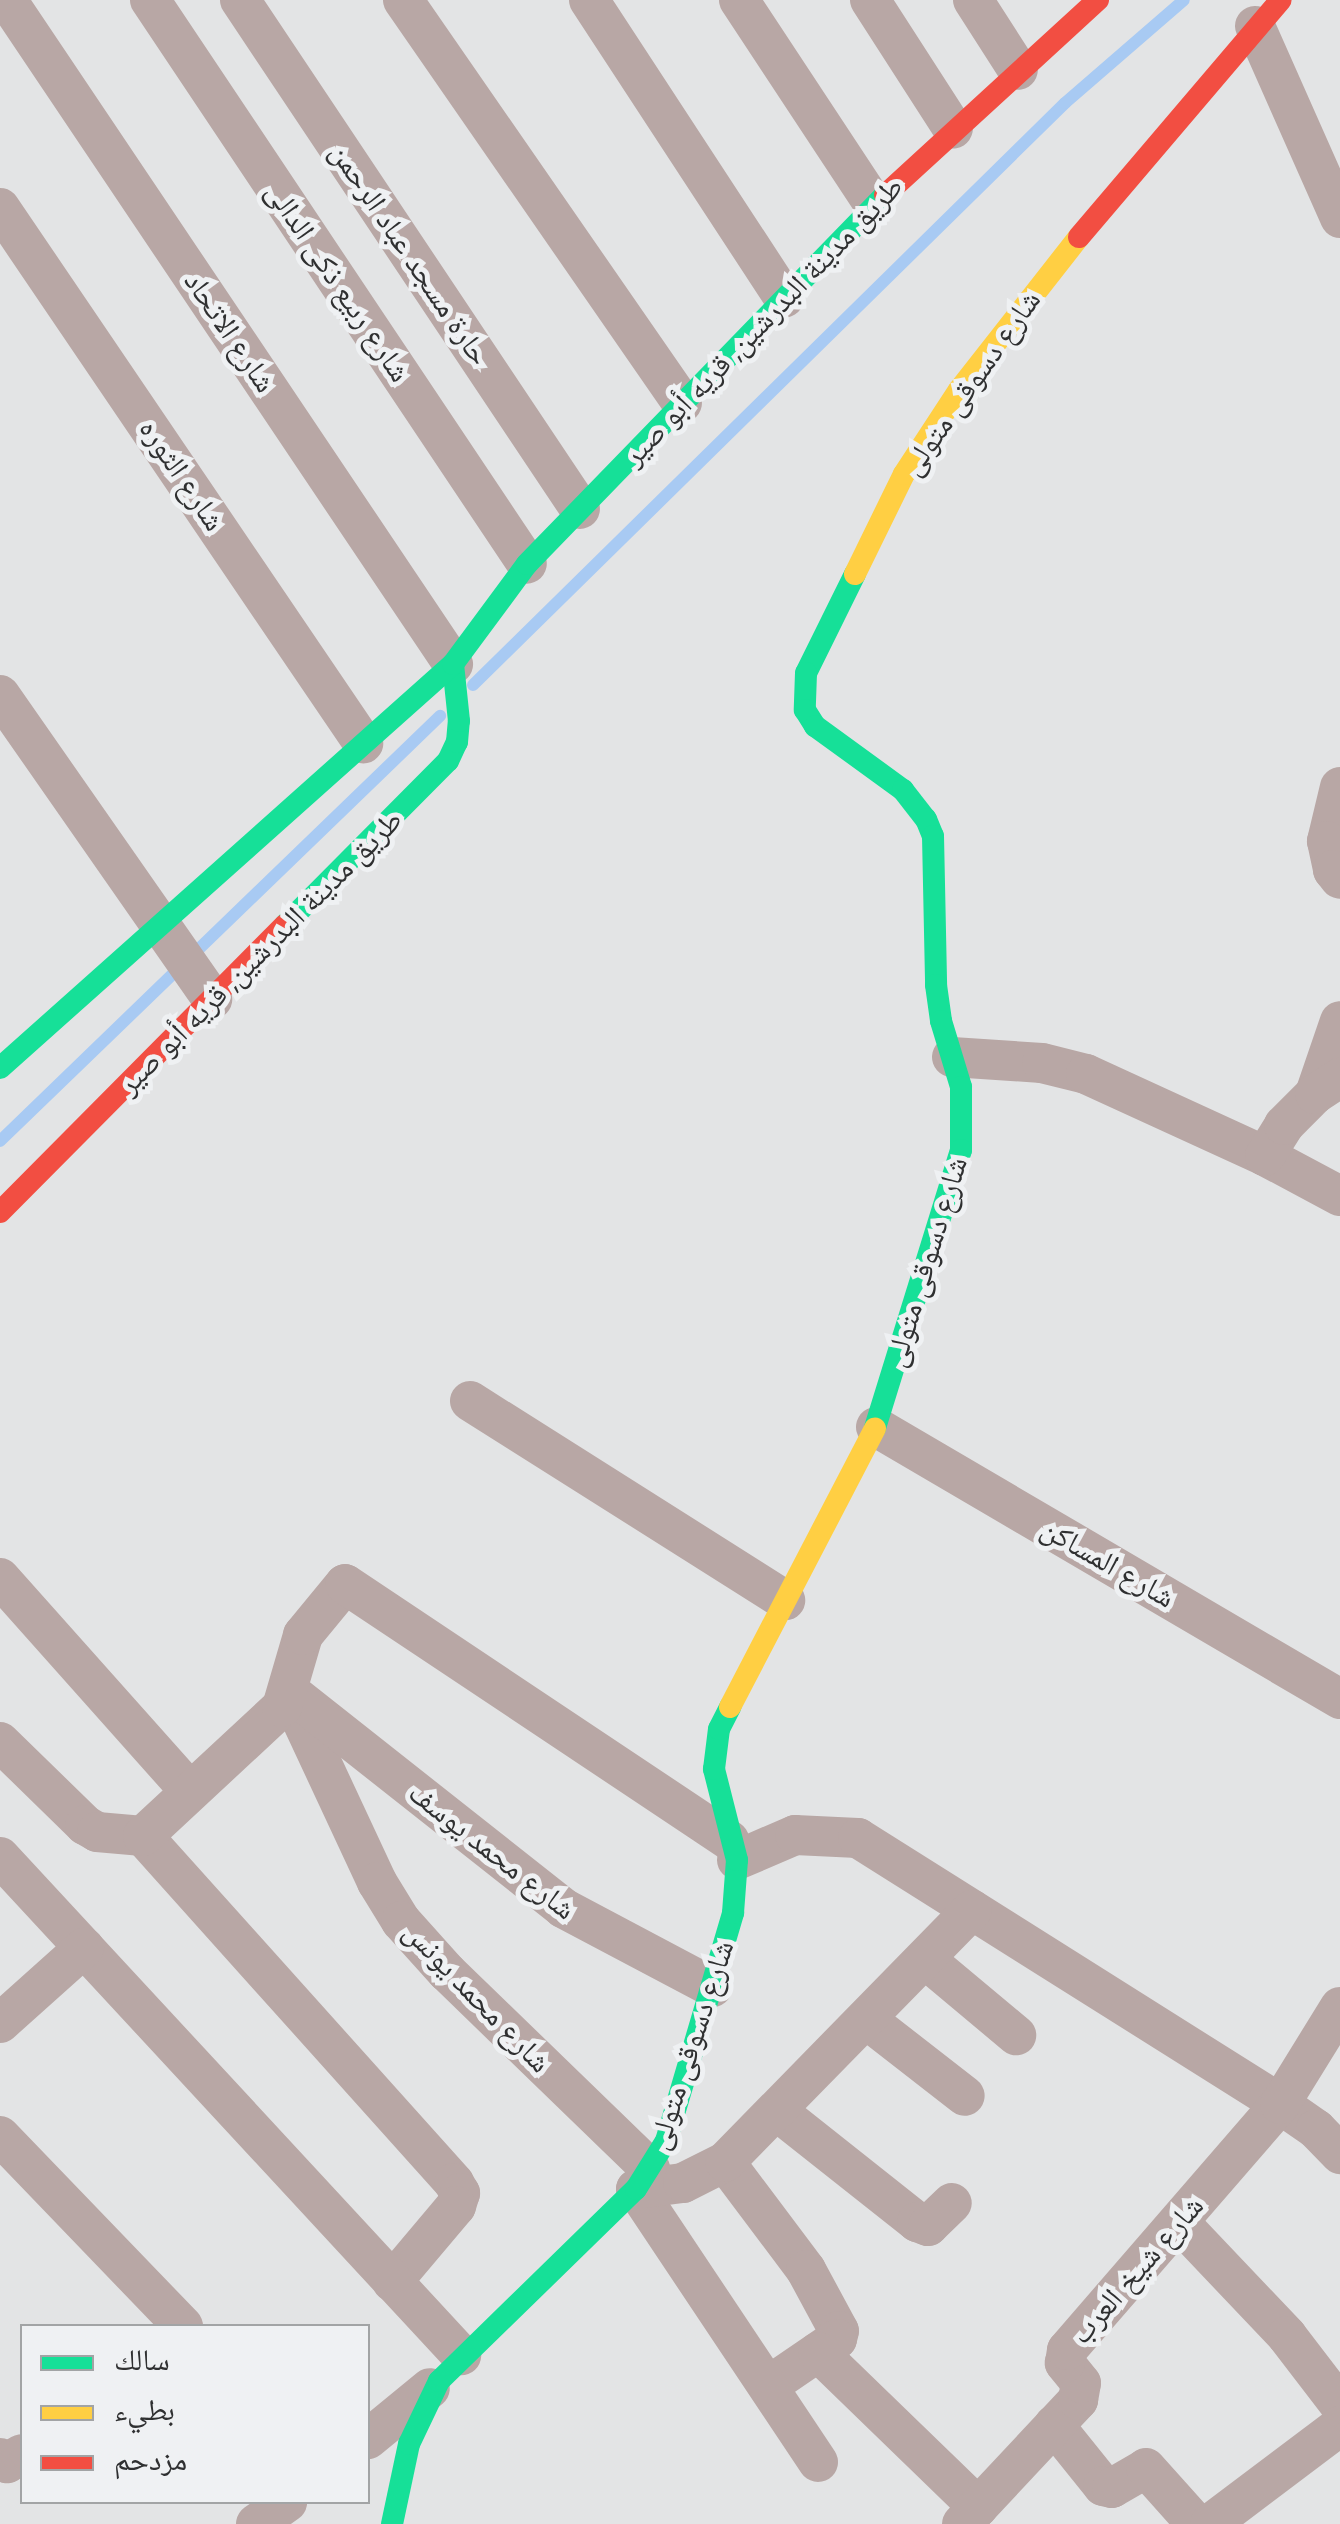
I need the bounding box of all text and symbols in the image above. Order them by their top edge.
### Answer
street label: حارة مسجد عباد الرحمن [322,136,498,372]
street label: طريق مدينة البدرشين, قريه أبو صير [615,169,911,473]
street label: شارع ربيع ذكى الدالى [258,175,418,389]
street label: شارع الاتحاد [177,265,283,399]
street label: شارع دسوقى متولى [894,283,1048,483]
street label: شارع الثوره [132,412,232,538]
street label: طريق مدينة البدرشين, قريه أبو صير [110,802,410,1102]
street label: شارع دسوقى متولى [877,1153,975,1371]
street label: شارع المساكن [1035,1510,1181,1616]
street label: شارع محمد يوسف [401,1775,583,1927]
street label: شارع محمد يونس [396,1914,558,2080]
street label: شارع دسوقى متولى [640,1936,742,2154]
street label: شارع شيخ العرب [1063,2188,1211,2352]
legend [20,2324,370,2504]
text: سالك [114,2340,170,2379]
text: بطيء [114,2390,175,2429]
text: مزدحم [114,2440,187,2479]

